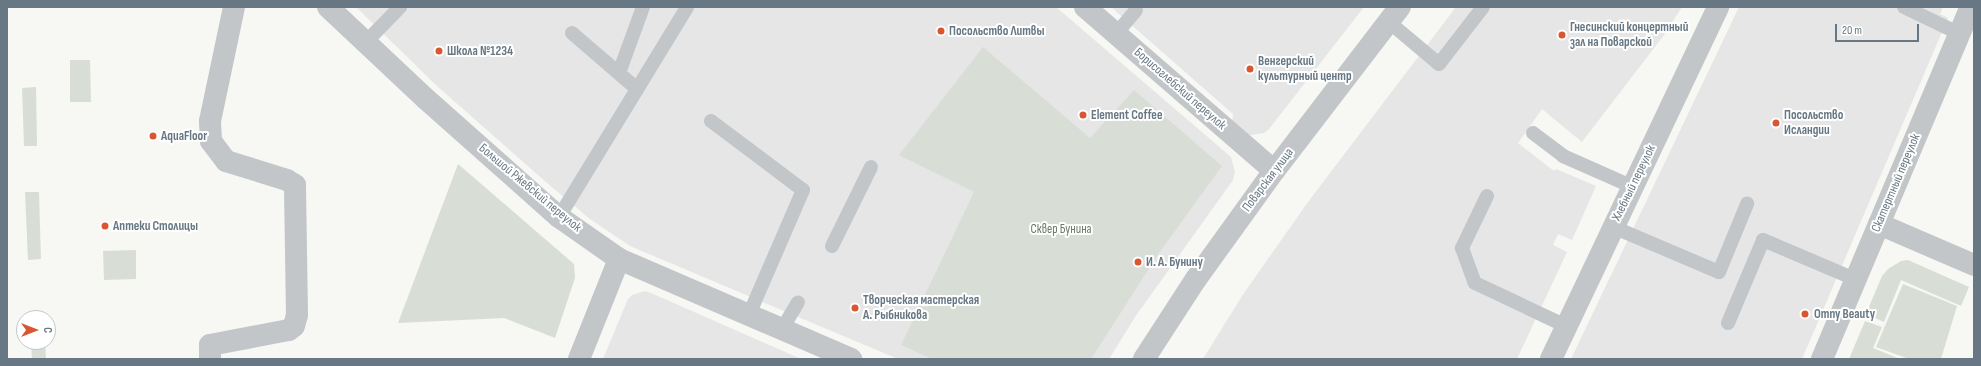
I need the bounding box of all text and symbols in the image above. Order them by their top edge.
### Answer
scale bar [1837,16,1921,42]
place label: Гнесинский концертный зал на Поварской [1570,20,1688,51]
place label: Посольство Литвы [949,23,1044,39]
text: 20 m [1842,23,1862,38]
marker: Посольство Литвы [936,26,946,36]
marker: Гнесинский концертный зал на Поварской [1557,30,1567,40]
place label: Школа №1234 [447,43,513,59]
street label: Борисоглебский переулок [1131,45,1229,133]
marker: Школа №1234 [434,46,444,56]
place label: Венгерский культурный центр [1258,54,1352,85]
marker: Венгерский культурный центр [1245,64,1255,74]
place label: Element Coffee [1091,107,1162,123]
place label: Посольство Исландии [1784,108,1843,139]
marker: Element Coffee [1078,110,1088,120]
marker: Посольство Исландии [1771,118,1781,128]
place label: AquaFloor [161,128,207,144]
marker: AquaFloor [148,131,158,141]
street label: Скатертный переулок [1868,132,1924,234]
street label: Большой Ржевский переулок [476,141,584,235]
street label: Хлебный переулок [1609,143,1659,223]
street label: Поварская улица [1239,145,1297,215]
place label: Аптеки Столицы [113,218,198,234]
marker: Аптеки Столицы [100,221,110,231]
park label: Сквер Бунина [1030,221,1092,237]
place label: И. А. Бунину [1146,254,1203,270]
marker: И. А. Бунину [1133,257,1143,267]
place label: Творческая мастерская А. Рыбникова [863,293,979,324]
marker: Творческая мастерская А. Рыбникова [850,303,860,313]
place label: Omny Beauty [1814,306,1875,322]
marker: Omny Beauty [1799,308,1811,320]
north arrow [16,310,56,350]
text: С [41,327,54,333]

